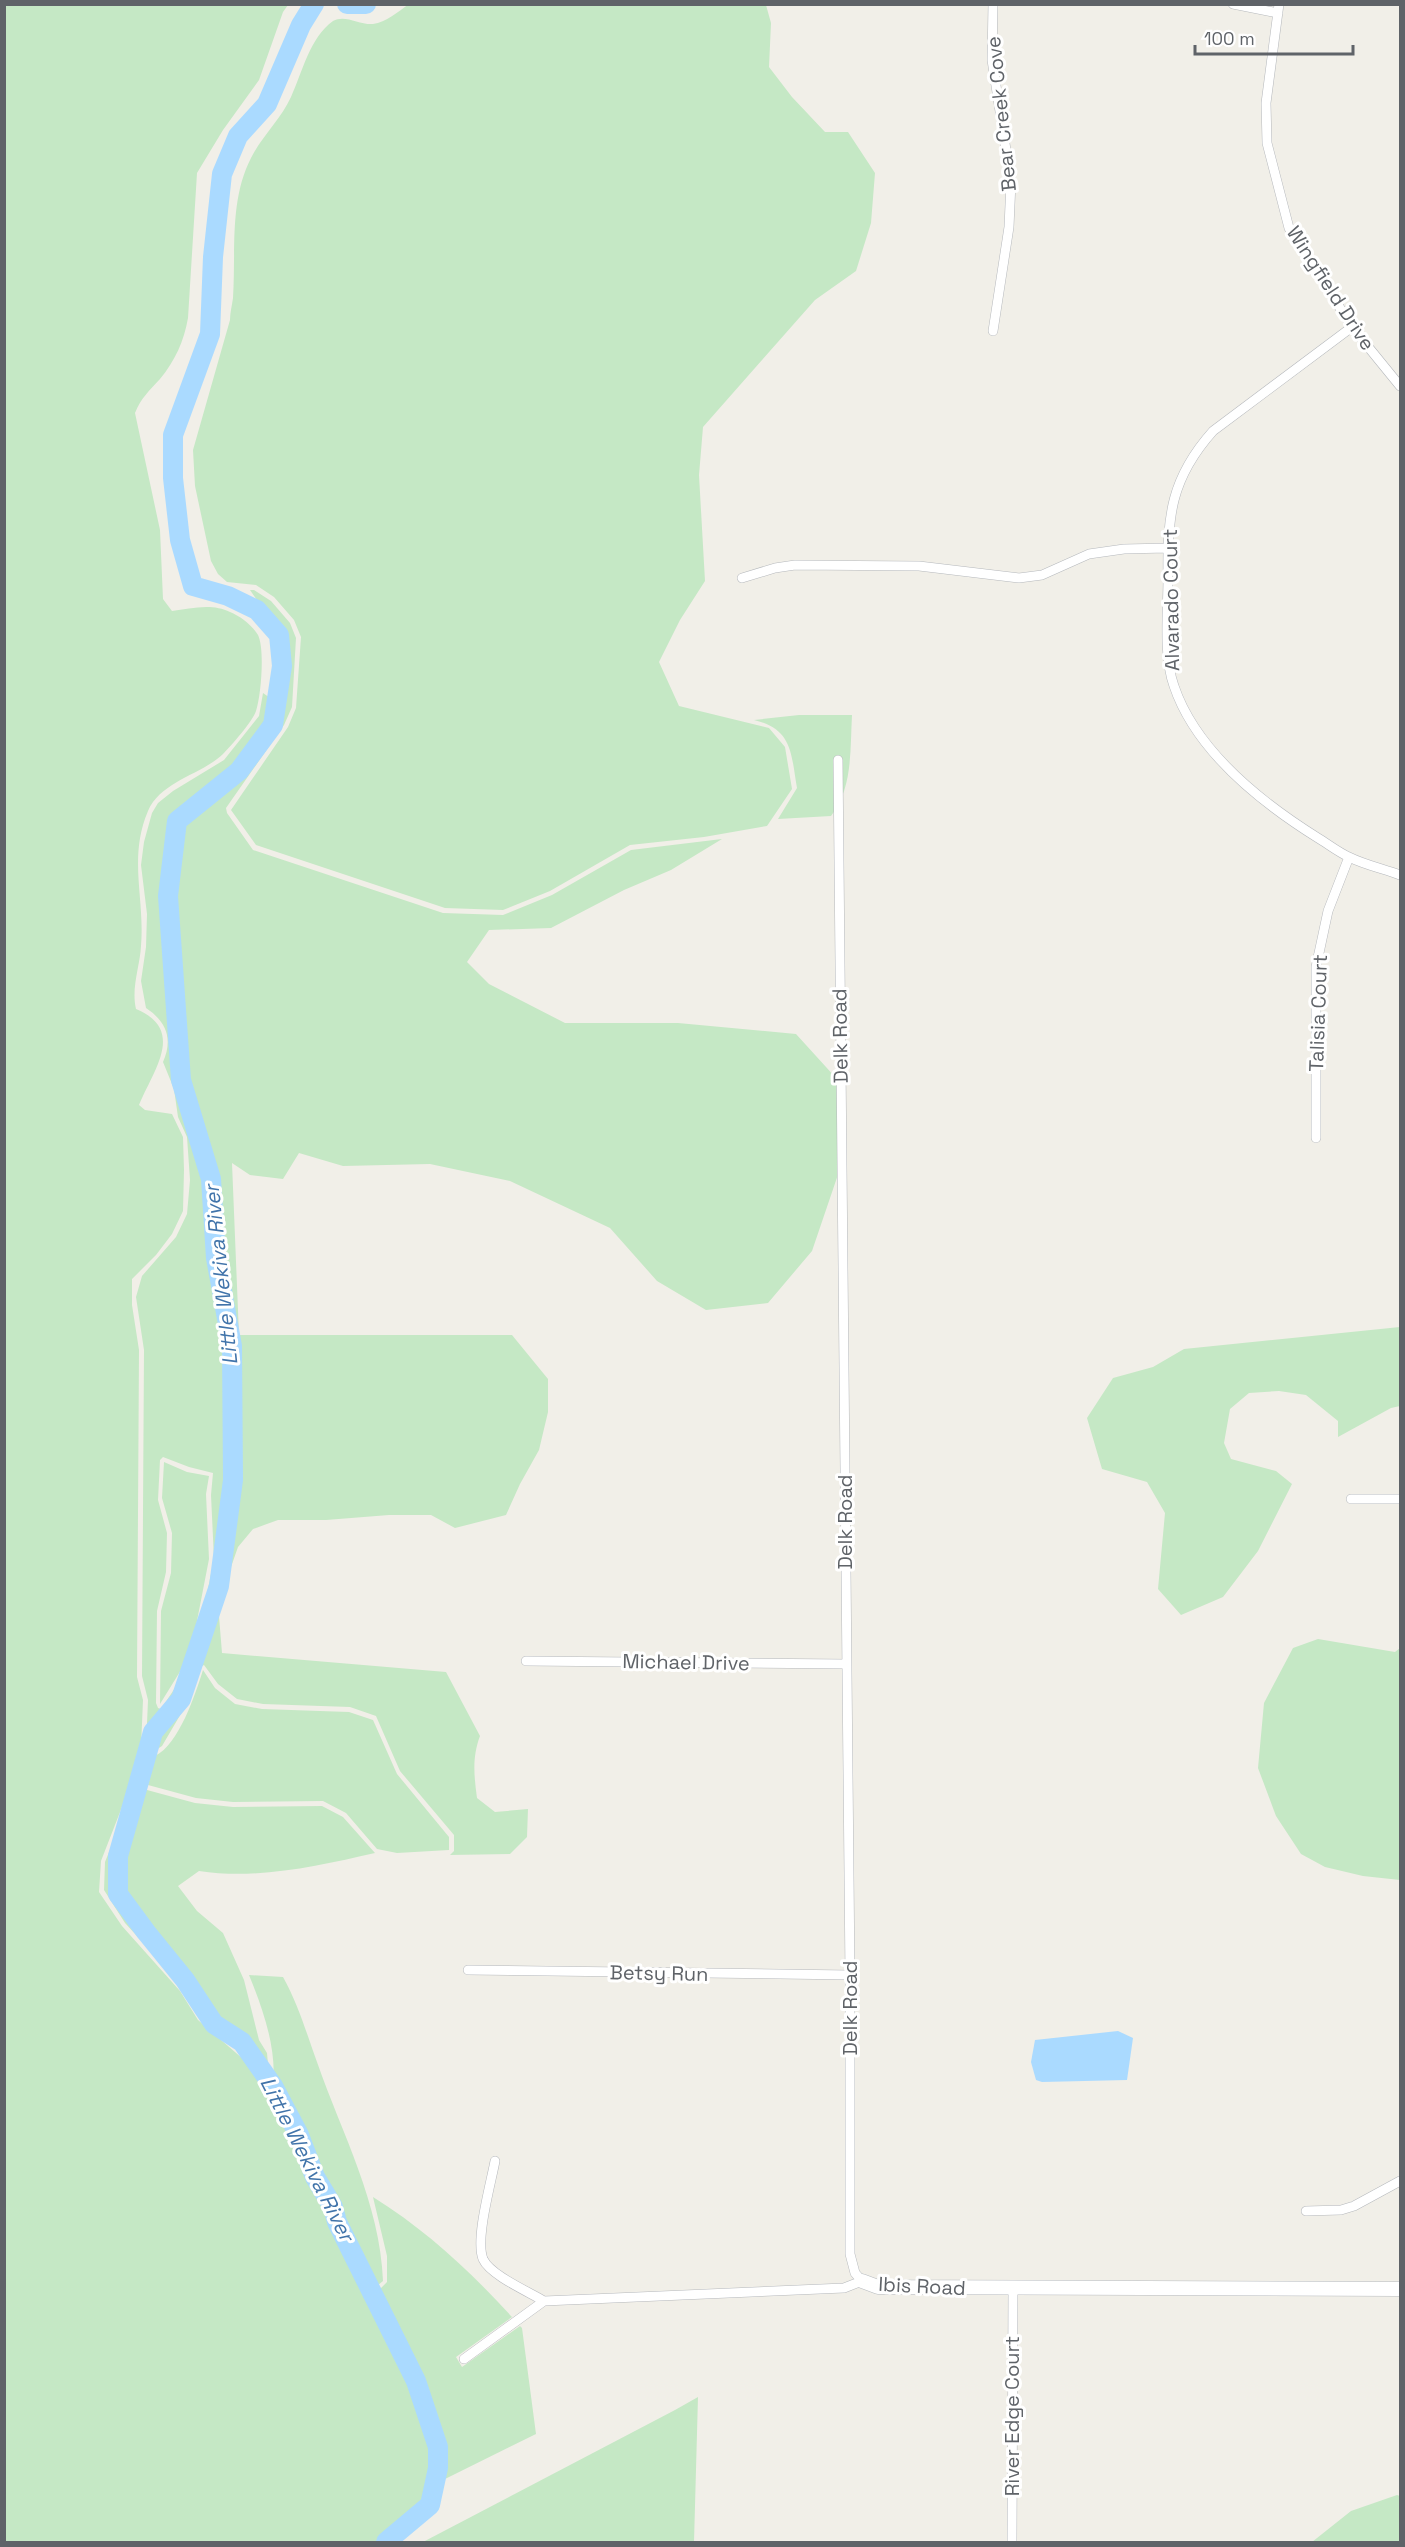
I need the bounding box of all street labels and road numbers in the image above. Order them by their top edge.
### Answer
street label: Bear Creek Cove [980,35,1022,193]
street label: Wingfield Drive [1281,221,1381,355]
street label: Alvarado Court [1157,529,1185,671]
street label: Talisia Court [1303,954,1333,1072]
street label: Delk Road [826,988,854,1084]
street label: Delk Road [832,1475,858,1570]
street label: Michael Drive [622,1648,750,1676]
street label: Betsy Run [609,1959,709,1987]
street label: Delk Road [837,1961,863,2056]
street label: Ibis Road [878,2271,966,2301]
street label: River Edge Court [999,2336,1025,2496]

